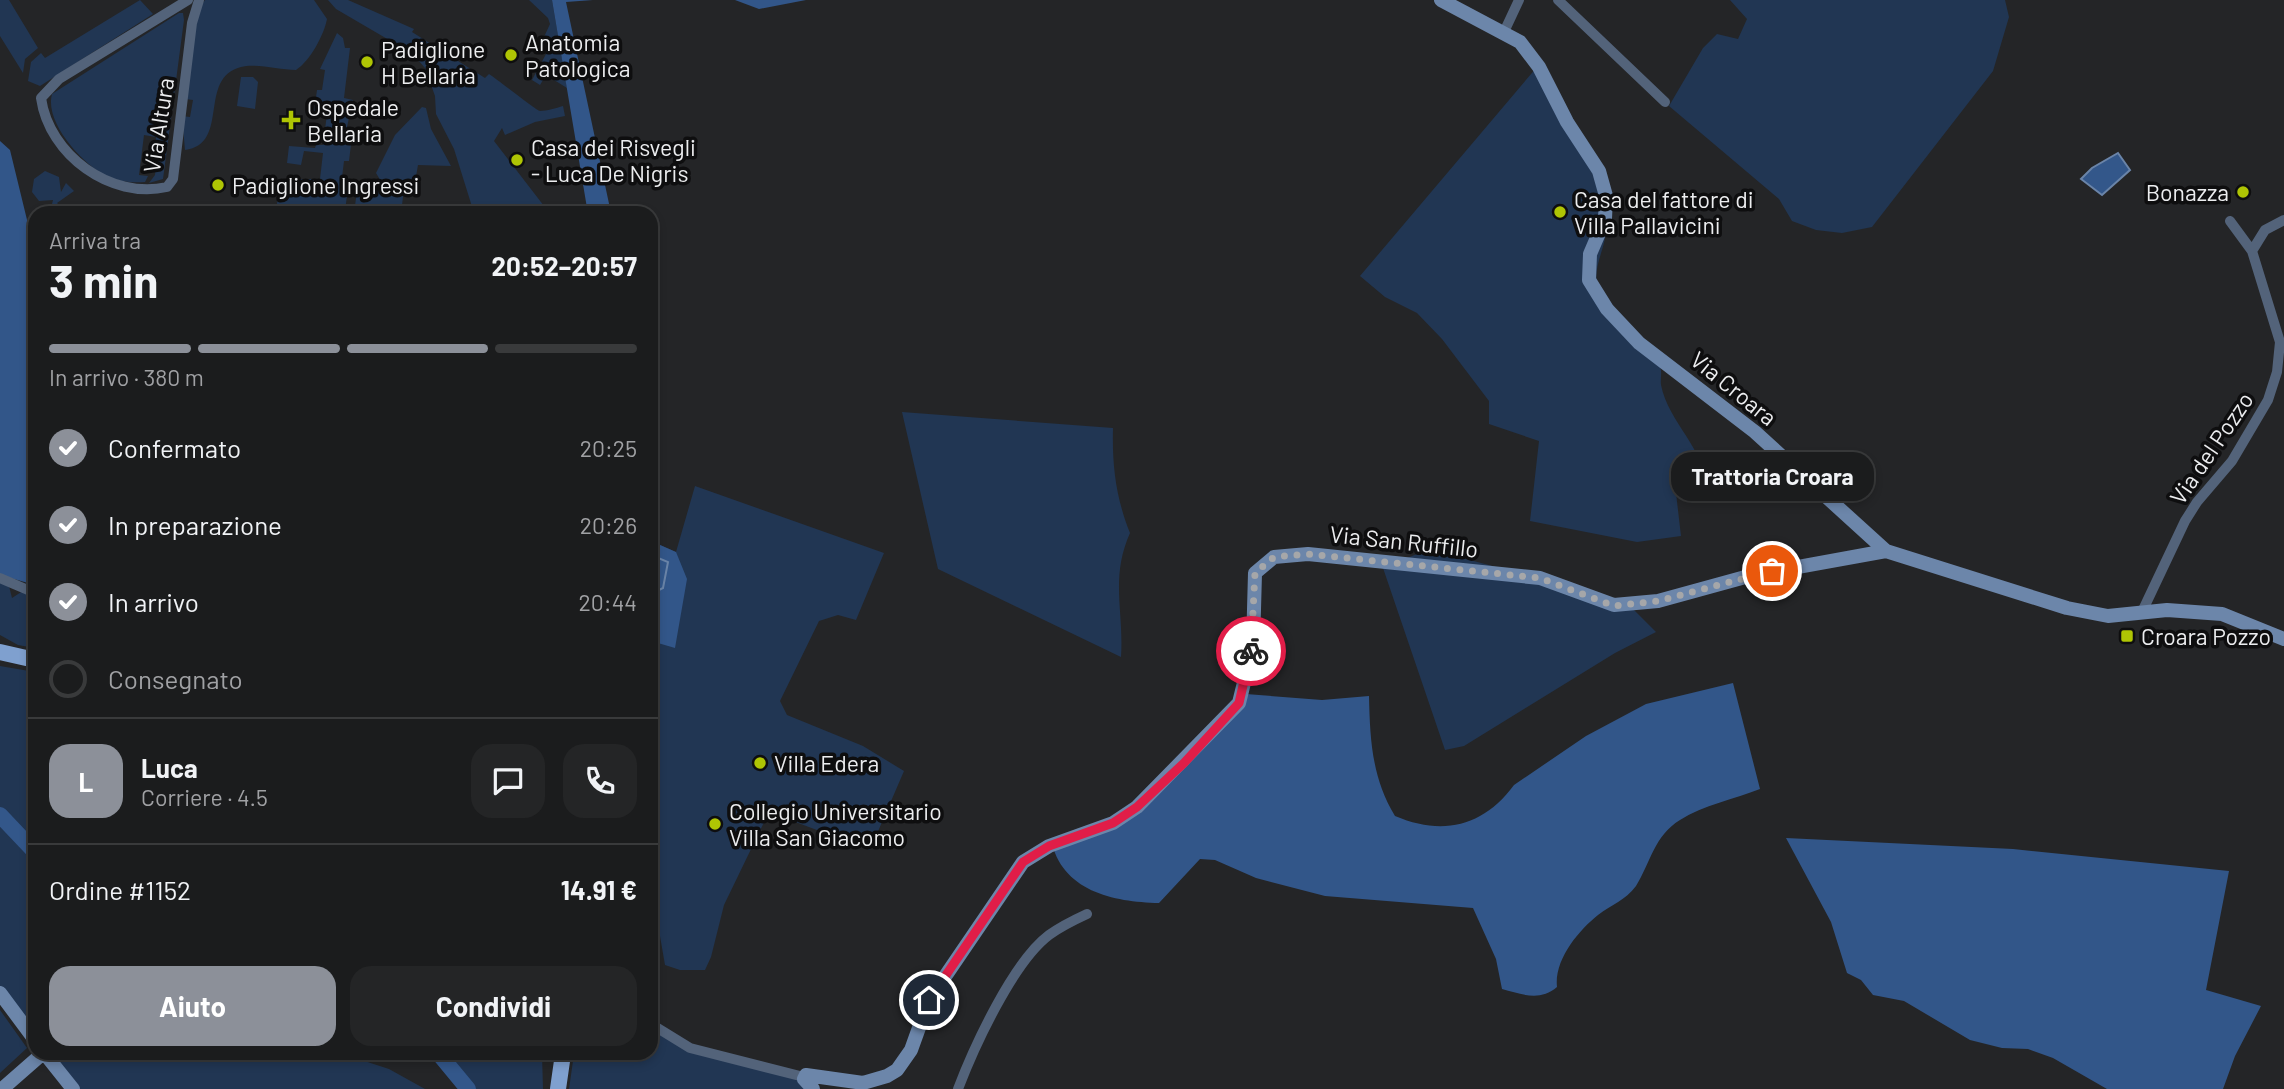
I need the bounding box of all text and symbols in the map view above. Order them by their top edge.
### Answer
place label: Anatomia Patologica [525,28,630,82]
place label: Padiglione H Bellaria [381,35,485,89]
marker: Anatomia Patologica [503,47,519,63]
marker: Padiglione H Bellaria [359,54,375,70]
street label: Via Altura [137,76,179,174]
place label: Ospedale Bellaria [307,93,399,147]
marker: Ospedale Bellaria [281,110,301,130]
place label: Casa dei Risvegli - Luca De Nigris [531,133,696,187]
marker: Casa dei Risvegli - Luca De Nigris [509,152,525,168]
place label: Padiglione Ingressi [232,171,419,199]
marker: Padiglione Ingressi [210,177,226,193]
place label: Bonazza [2146,178,2229,206]
marker: Bonazza [2235,184,2251,200]
place label: Casa del fattore di Villa Pallavicini [1574,185,1754,239]
marker: Casa del fattore di Villa Pallavicini [1552,204,1568,220]
text: Arriva tra [49,226,141,254]
text: 20:52–20:57 [491,250,637,281]
text: 3 min [49,252,158,307]
street label: Via Croara [1685,345,1783,431]
text: In arrivo · 380 m [49,363,204,391]
street label: Via del Pozzo [2163,387,2259,509]
icon: check [49,429,87,467]
text: Confermato [108,432,241,463]
text: 20:25 [580,434,637,462]
callout: Trattoria Croara [1670,452,1873,501]
text: Trattoria Croara [1691,462,1854,490]
icon: check [49,506,87,544]
text: In preparazione [108,509,282,540]
text: 20:26 [580,511,637,539]
street label: Via San Ruffillo [1328,519,1480,563]
pin [1742,541,1802,601]
icon: bag [1753,552,1791,590]
icon: check [49,583,87,621]
text: In arrivo [108,586,199,617]
text: 20:44 [579,588,637,616]
courier [1216,616,1286,686]
place label: Croara Pozzo [2141,622,2271,650]
marker: Croara Pozzo [2119,628,2135,644]
icon: bike [1232,632,1270,670]
text: Consegnato [108,663,243,694]
button: chat [471,744,545,818]
button: phone [563,744,637,818]
place label: Villa Edera [774,749,879,777]
text: Luca [141,752,198,783]
marker: Villa Edera [752,755,768,771]
text: L [79,766,93,797]
text: Corriere · 4.5 [141,783,268,811]
place label: Collegio Universitario Villa San Giacomo [729,797,942,851]
marker: Collegio Universitario Villa San Giacomo [707,816,723,832]
text: Ordine #1152 [49,874,191,905]
text: 14.91 € [561,874,637,905]
button: Aiuto [49,966,336,1046]
button: Condividi [350,966,637,1046]
pin [899,970,959,1030]
icon: home [910,981,948,1019]

